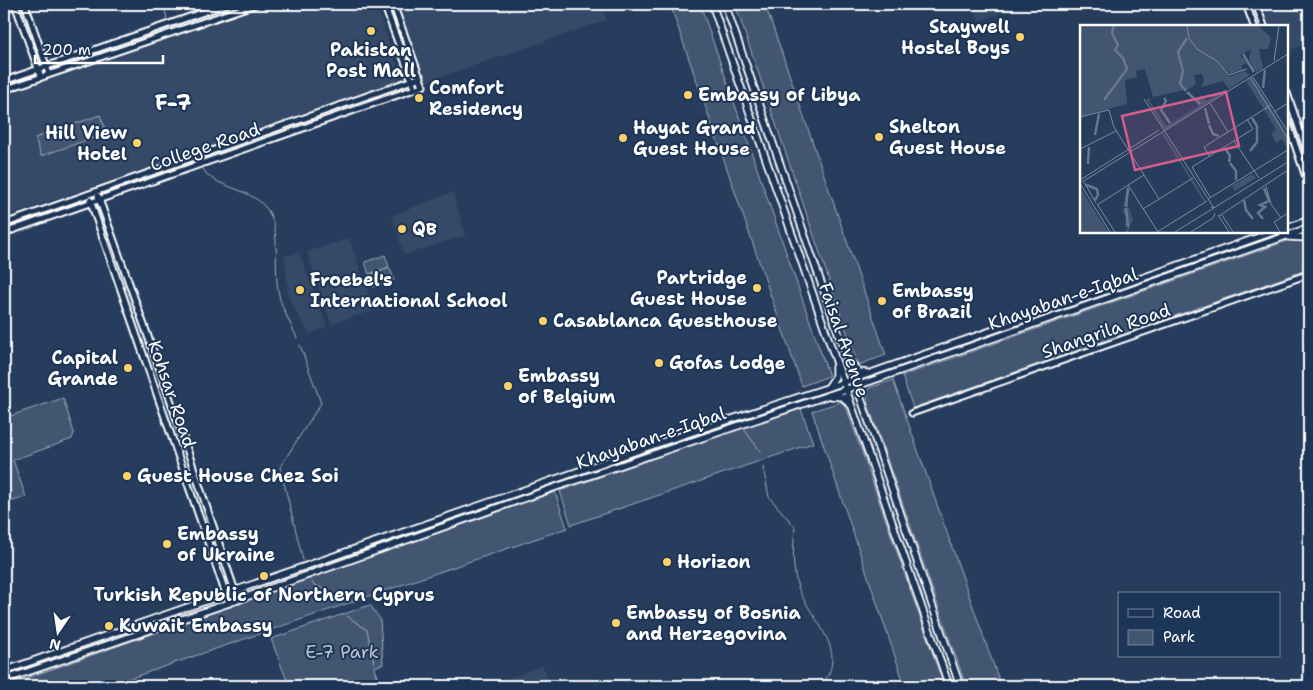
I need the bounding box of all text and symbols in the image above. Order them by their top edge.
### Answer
place label: Staywell Hostel Boys [901,15,1010,60]
marker: Pakistan Post Mall [365,25,377,37]
inset map [1080,25,1288,232]
marker: Staywell Hostel Boys [1014,31,1026,43]
scale bar [35,32,162,64]
place label: Pakistan Post Mall [326,38,416,83]
text: 200 m [42,40,91,60]
place label: Comfort Residency [429,76,523,121]
place label: Embassy of Libya [698,83,861,107]
district label: F-7 [155,88,191,117]
marker: Embassy of Libya [682,89,694,101]
marker: Comfort Residency [413,92,425,104]
place label: Shelton Guest House [889,115,1006,160]
place label: Hayat Grand Guest House [633,116,756,161]
street label: College Road [147,117,263,177]
place label: Hill View Hotel [45,121,128,166]
marker: Shelton Guest House [873,131,885,143]
marker: Hayat Grand Guest House [617,132,629,144]
marker: Hill View Hotel [131,137,143,149]
place label: QB [412,217,437,241]
marker: QB [396,223,408,235]
street label: Khayaban-e-Iqbal [985,262,1142,336]
place label: Partridge Guest House [630,266,747,311]
place label: Froebel's International School [310,268,508,313]
street label: Faisal Avenue [813,279,875,401]
place label: Embassy of Brazil [892,279,974,324]
marker: Partridge Guest House [751,282,763,294]
marker: Froebel's International School [294,284,306,296]
marker: Embassy of Brazil [876,295,888,307]
street label: Shangrila Road [1038,298,1174,364]
place label: Casablanca Guesthouse [553,309,778,333]
marker: Casablanca Guesthouse [537,315,549,327]
street label: Kohsar Road [142,337,202,451]
place label: Capital Grande [48,346,118,391]
place label: Gofas Lodge [669,351,786,375]
marker: Gofas Lodge [653,357,665,369]
marker: Capital Grande [122,362,134,374]
place label: Embassy of Belgium [518,364,616,409]
marker: Embassy of Belgium [502,380,514,392]
street label: Khayaban-e-Iqbal [573,401,730,475]
place label: Guest House Chez Soi [137,464,339,488]
marker: Guest House Chez Soi [121,470,133,482]
place label: Embassy of Ukraine [177,522,275,567]
marker: Embassy of Ukraine [161,538,173,550]
place label: Horizon [677,550,751,574]
marker: Horizon [661,556,673,568]
marker: Turkish Republic of Northern Cyprus [258,570,270,582]
place label: Turkish Republic of Northern Cyprus [93,583,435,607]
legend [1118,592,1280,658]
place label: Embassy of Bosnia and Herzegovina [626,601,801,646]
text: Road [1163,603,1201,623]
north arrow [32,608,82,658]
place label: Kuwait Embassy [119,614,273,638]
marker: Embassy of Bosnia and Herzegovina [610,617,622,629]
marker: Kuwait Embassy [103,620,115,632]
text: Park [1163,627,1195,647]
text: N [48,635,63,655]
park label: E-7 Park [305,640,379,664]

